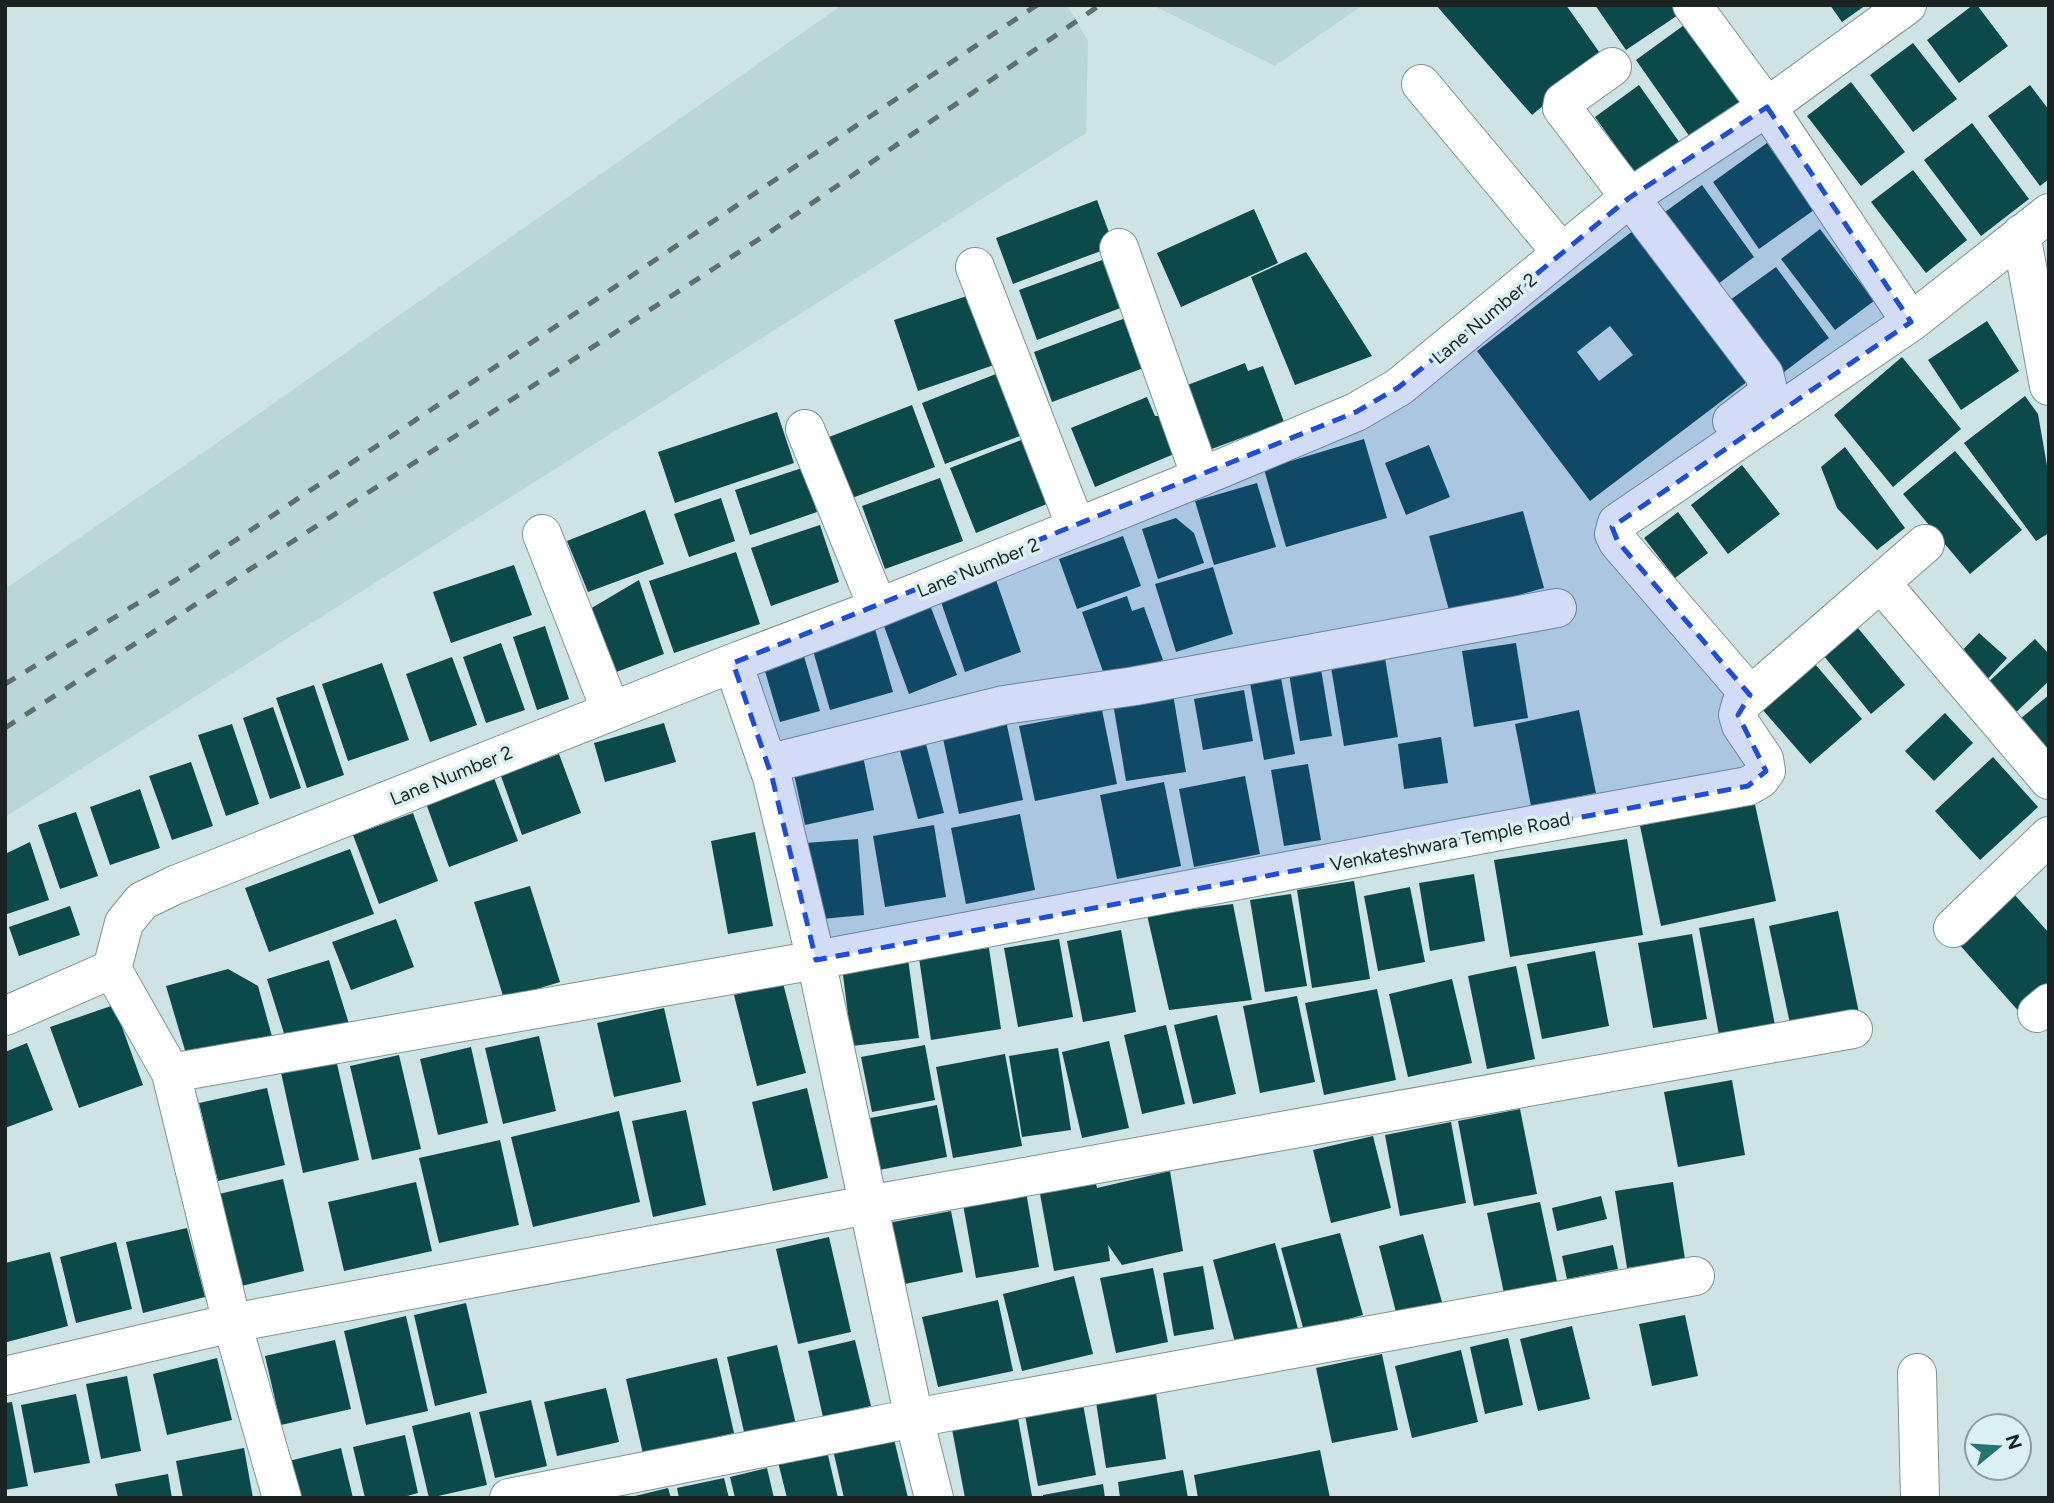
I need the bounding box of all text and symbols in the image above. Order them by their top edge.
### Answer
street label: Lane Number 2 [1427,268,1541,369]
street label: Lane Number 2 [914,532,1043,602]
street label: Lane Number 2 [387,740,516,810]
street label: Venkateshwara Temple Road [1328,807,1572,876]
north arrow [1963,1412,2033,1482]
text: N [2000,1431,2027,1452]

